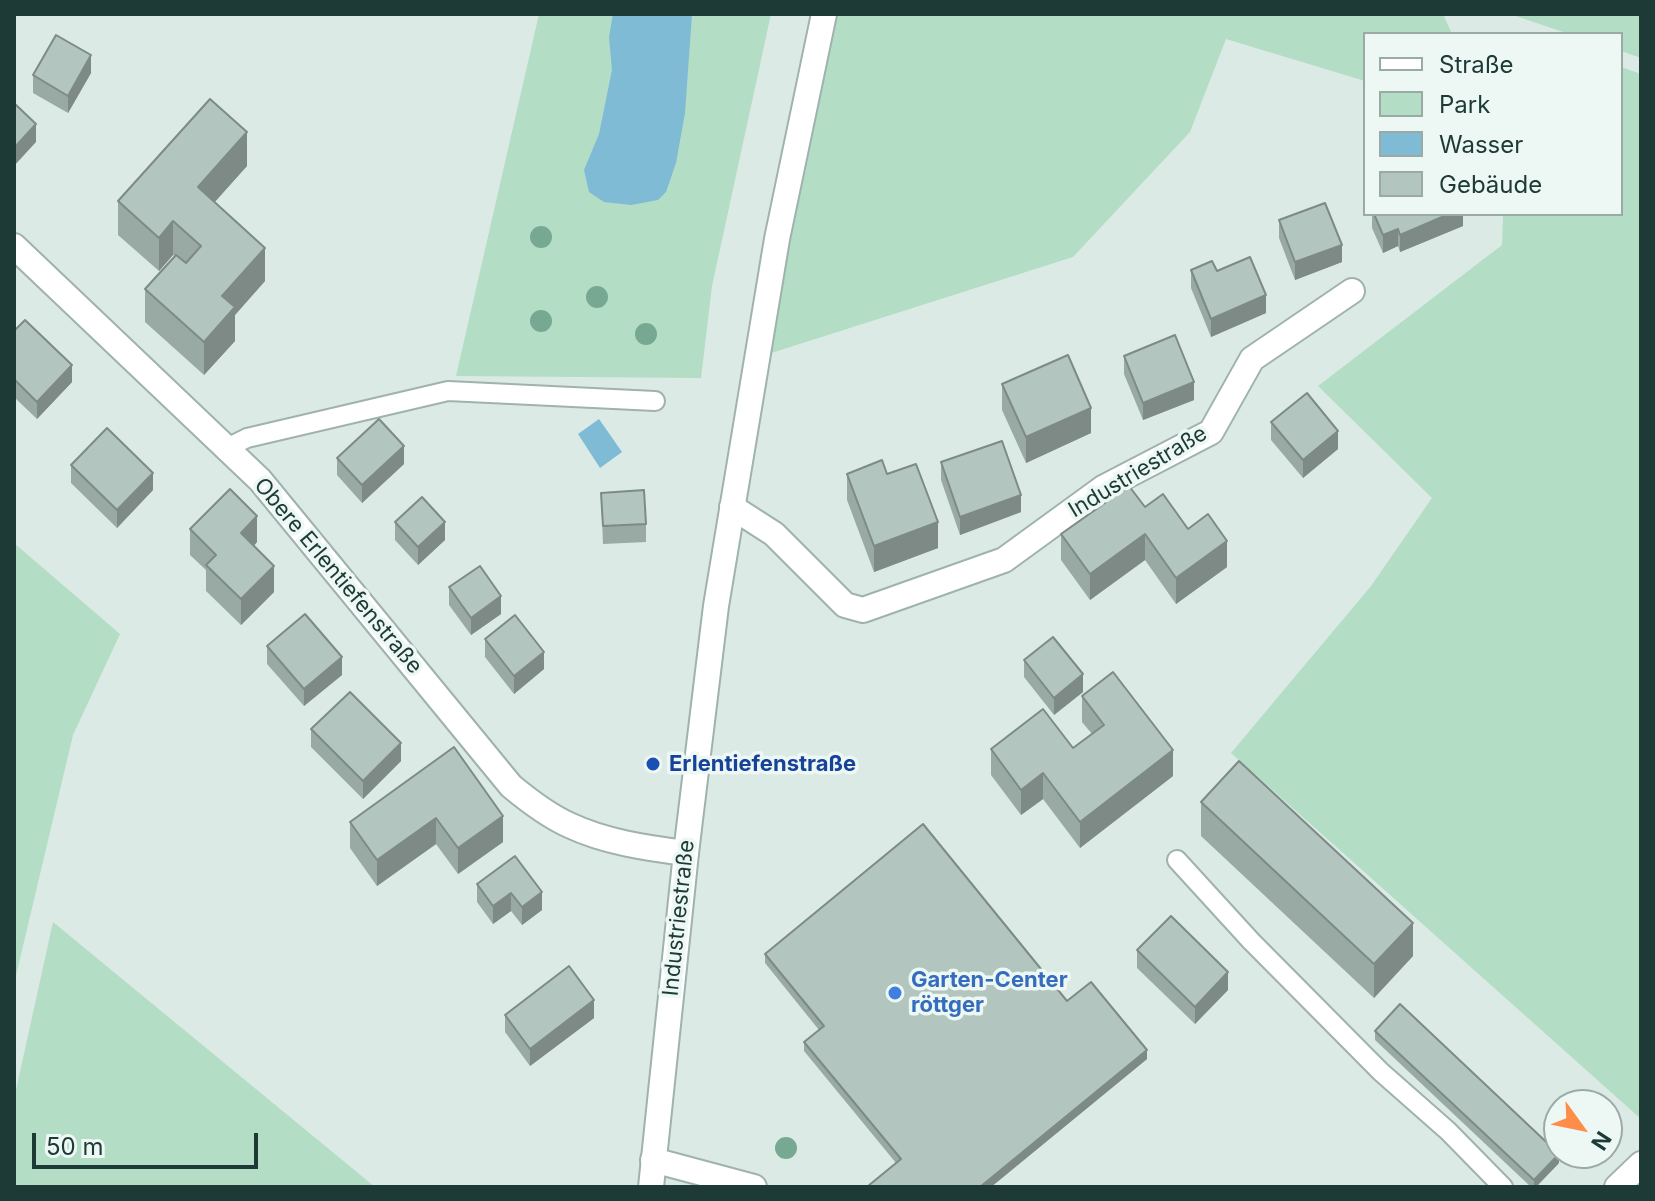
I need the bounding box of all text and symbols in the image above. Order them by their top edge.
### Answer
legend [1363,32,1623,216]
text: Straße [1439,50,1514,79]
text: Park [1439,90,1490,119]
text: Wasser [1439,130,1523,159]
text: Gebäude [1439,170,1542,199]
street label: Industriestraße [1064,420,1212,524]
street label: Obere Erlentiefenstraße [248,473,428,679]
place label: Erlentiefenstraße [669,751,856,777]
marker: Erlentiefenstraße [644,755,662,773]
street label: Industriestraße [658,839,700,997]
place label: Garten-Center röttger [911,967,1068,1018]
marker: Garten-Center röttger [886,984,904,1002]
north arrow [1543,1089,1623,1169]
scale bar [36,1117,262,1167]
text: N [1586,1127,1617,1155]
text: 50 m [46,1132,104,1161]

